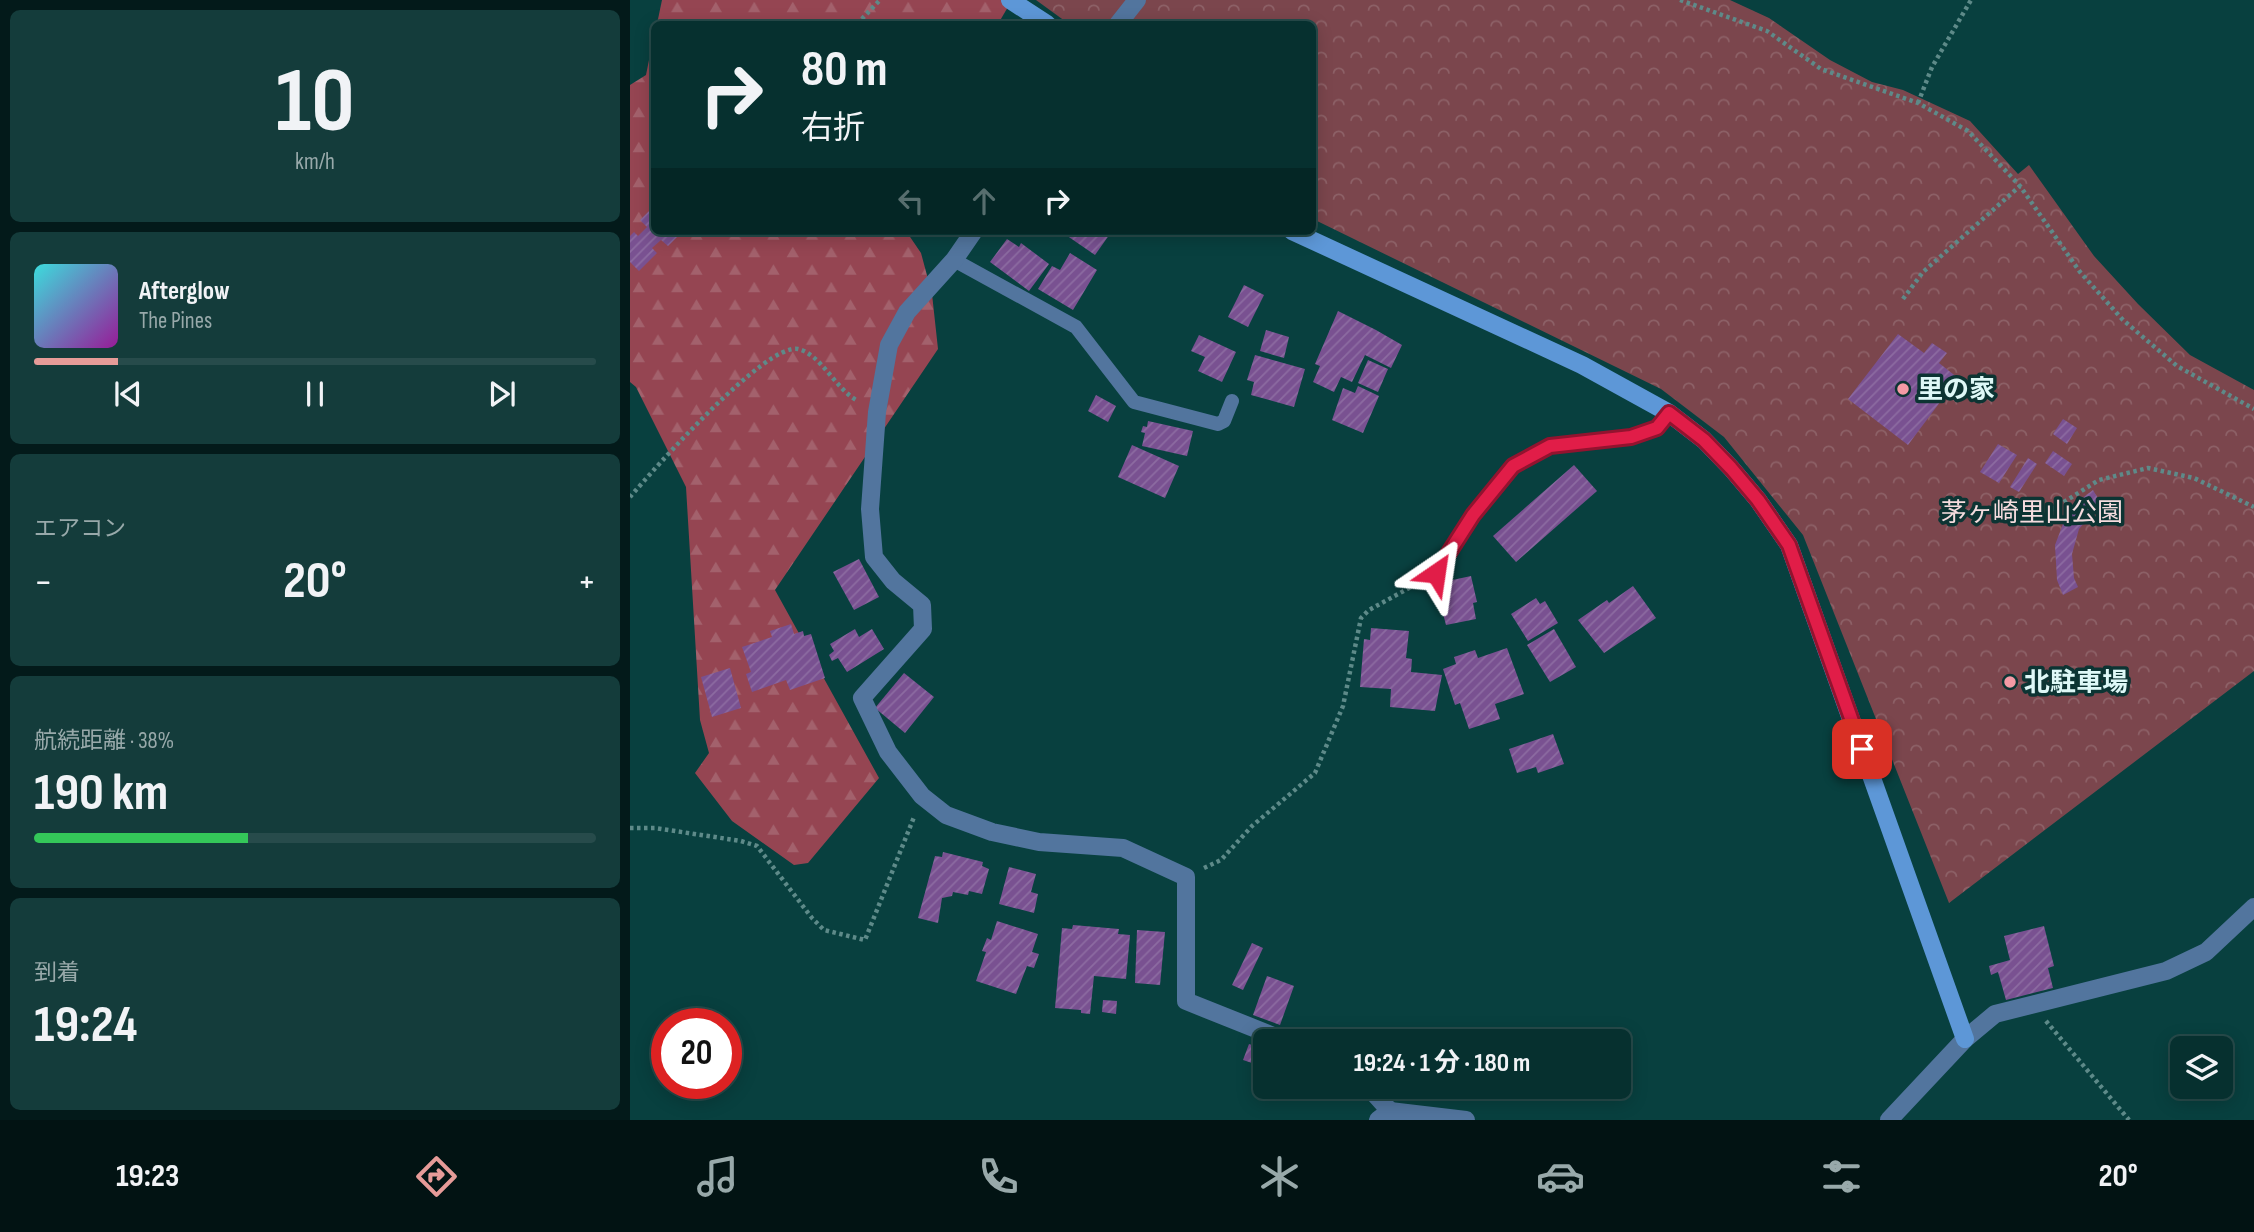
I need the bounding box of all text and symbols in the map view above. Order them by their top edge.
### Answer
text: 80 m [801,41,888,100]
text: 10 [276,48,355,157]
icon: right [686,49,777,140]
text: 右折 [801,109,865,148]
text: km/h [295,148,335,176]
icon: left [892,182,930,220]
icon: ahead [965,182,1003,220]
icon: right [1038,182,1076,220]
text: Afterglow [139,276,230,307]
text: The Pines [139,307,212,335]
icon: previous [109,375,147,413]
icon: pause [296,375,334,413]
icon: next [483,375,521,413]
place label: 里の家 [1917,375,1995,406]
marker: 里の家 [1895,381,1911,397]
park label: 茅ヶ崎里山公園 [1941,498,2123,529]
text: エアコン [34,515,126,543]
position arrow [1399,536,1473,610]
text: 20° [283,550,347,613]
text: − [34,560,53,605]
text: + [577,560,596,605]
place label: 北駐車場 [2024,668,2128,699]
marker: 北駐車場 [2002,674,2018,690]
pin [1832,719,1892,779]
text: 航続距離 · 38% [34,727,174,755]
icon: arrive [1843,730,1881,768]
text: 190 km [34,762,168,825]
text: 到着 [34,959,80,987]
text: 19:24 [34,994,137,1057]
speed limit sign: 20 [651,1008,742,1099]
map controls [2170,1036,2233,1099]
button: layers [2170,1036,2233,1099]
text: 19:24 · 1 分 · 180 m [1354,1048,1530,1079]
icon: directions [412,1152,461,1201]
icon: music [693,1152,742,1201]
icon: phone [974,1152,1023,1201]
icon: climate [1255,1152,1304,1201]
icon: car [1536,1152,1585,1201]
icon: filters [1817,1152,1866,1201]
text: 19:23 [116,1157,179,1196]
text: 20° [2099,1157,2138,1196]

